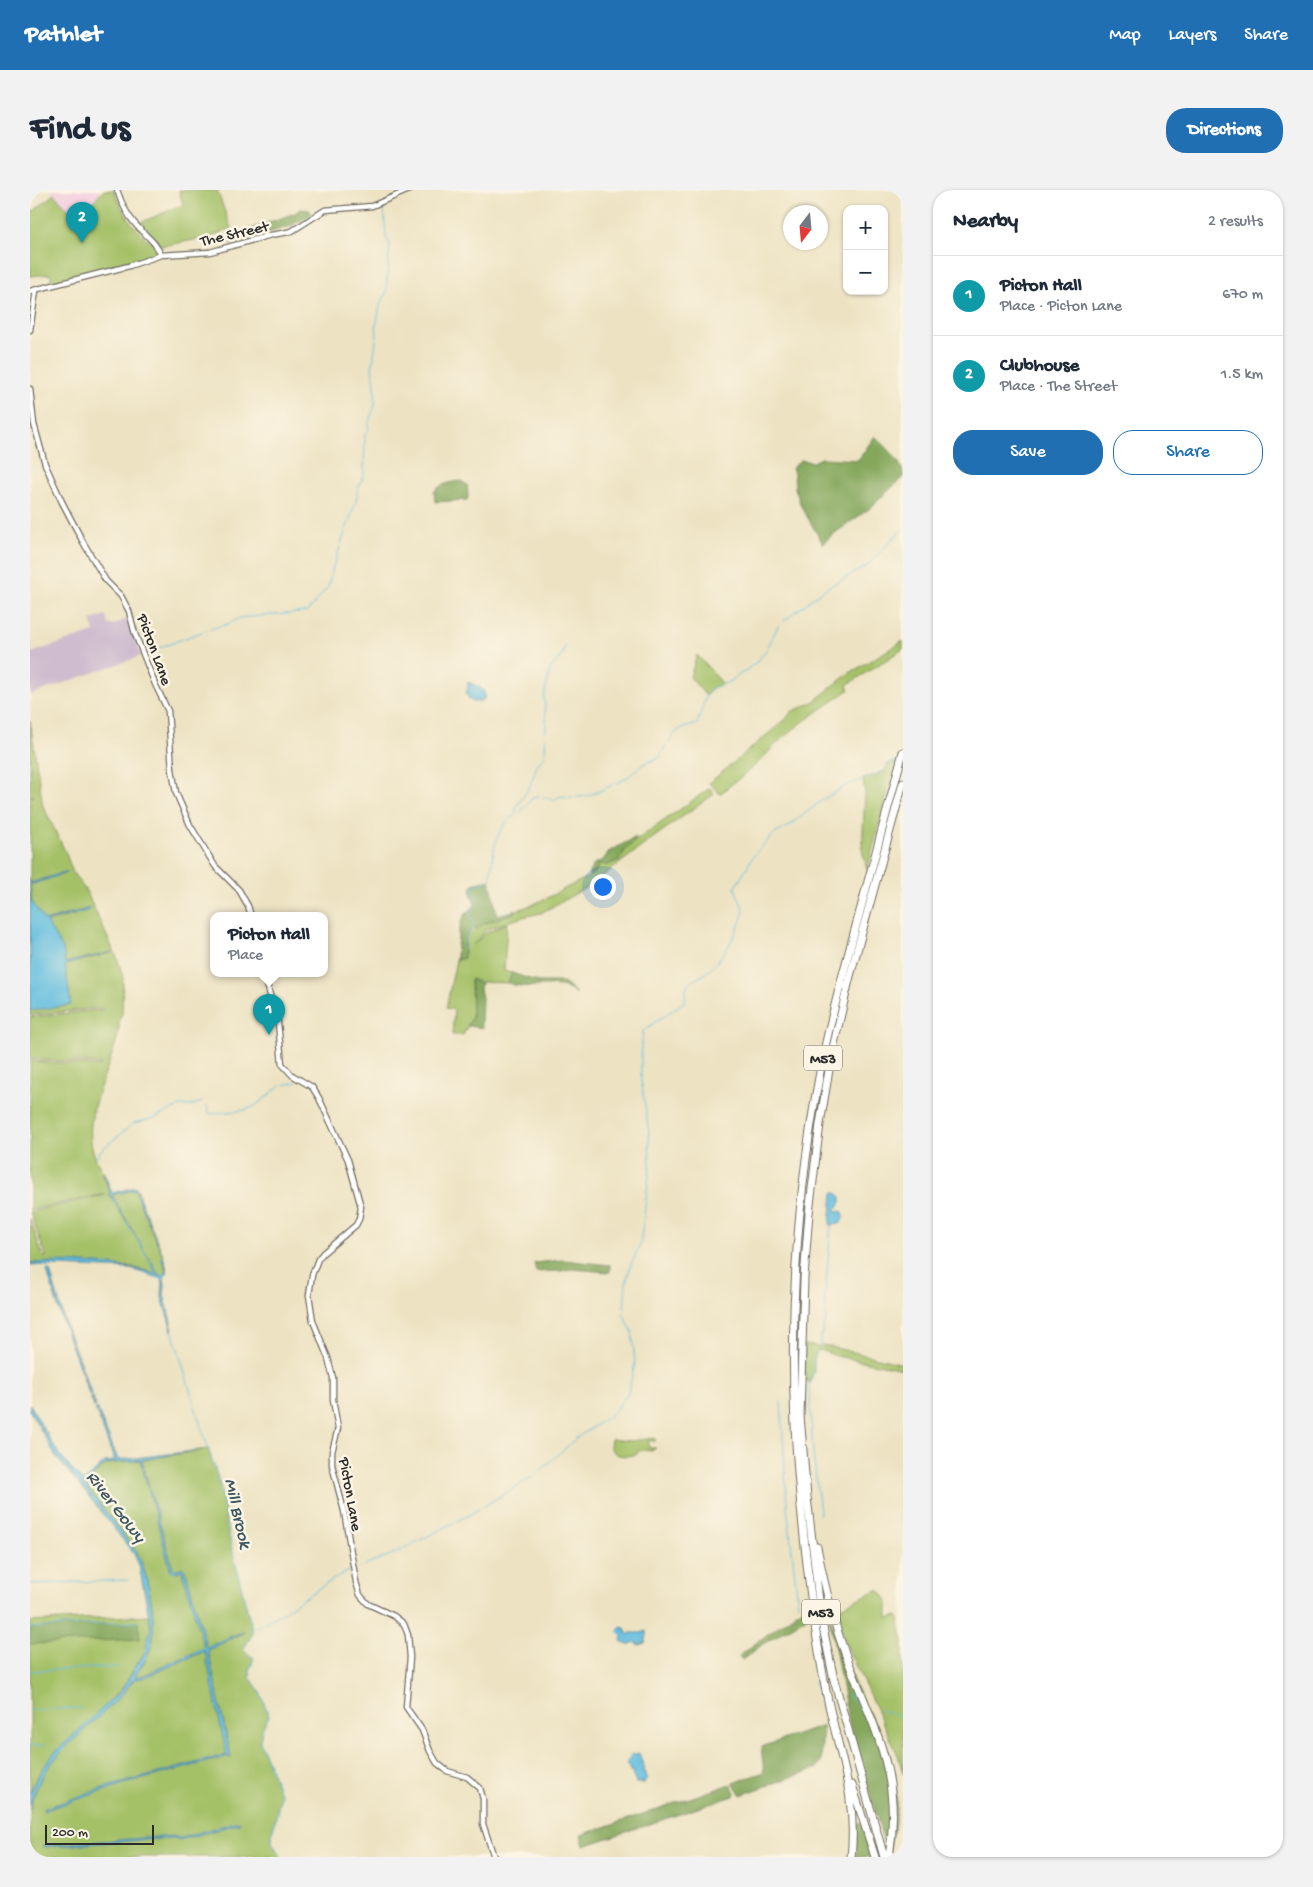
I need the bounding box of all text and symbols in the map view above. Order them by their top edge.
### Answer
text: Pathlet [25,21,102,50]
text: Map [1109,25,1141,46]
text: Layers [1169,25,1216,46]
text: Share [1244,25,1288,46]
button: Directions [1166,108,1283,153]
text: Find us [30,110,130,151]
pin: 2 [66,202,98,243]
north arrow [783,205,828,250]
map controls [843,205,888,295]
button: + [843,205,888,250]
text: Nearby [953,210,1018,235]
text: 2 results [1208,213,1263,232]
street label: The Street [198,218,272,253]
button: − [843,250,888,295]
text: Picton Hall [1000,275,1082,298]
text: 1 [966,286,972,305]
text: 670 m [1222,286,1263,305]
text: Place · Picton Lane [1000,298,1122,317]
text: Clubhouse [1000,355,1079,378]
text: 2 [965,366,973,385]
text: 1.5 km [1221,366,1263,385]
text: Place · The Street [1000,378,1117,397]
button: Save [953,430,1103,475]
button: Share [1113,430,1263,475]
street label: Picton Lane [131,611,175,689]
your location [590,874,616,900]
popup [210,912,328,977]
text: Picton Hall [228,924,310,947]
text: Place [228,947,263,966]
pin: 1 [253,994,285,1035]
road number: M53 [804,1046,842,1070]
street label: Picton Lane [333,1455,365,1534]
water label: River Gowy [81,1468,150,1548]
water label: Mill Brook [218,1477,255,1552]
road number: M53 [802,1600,840,1624]
scale bar [45,1822,154,1845]
text: 200 m [52,1825,88,1842]

